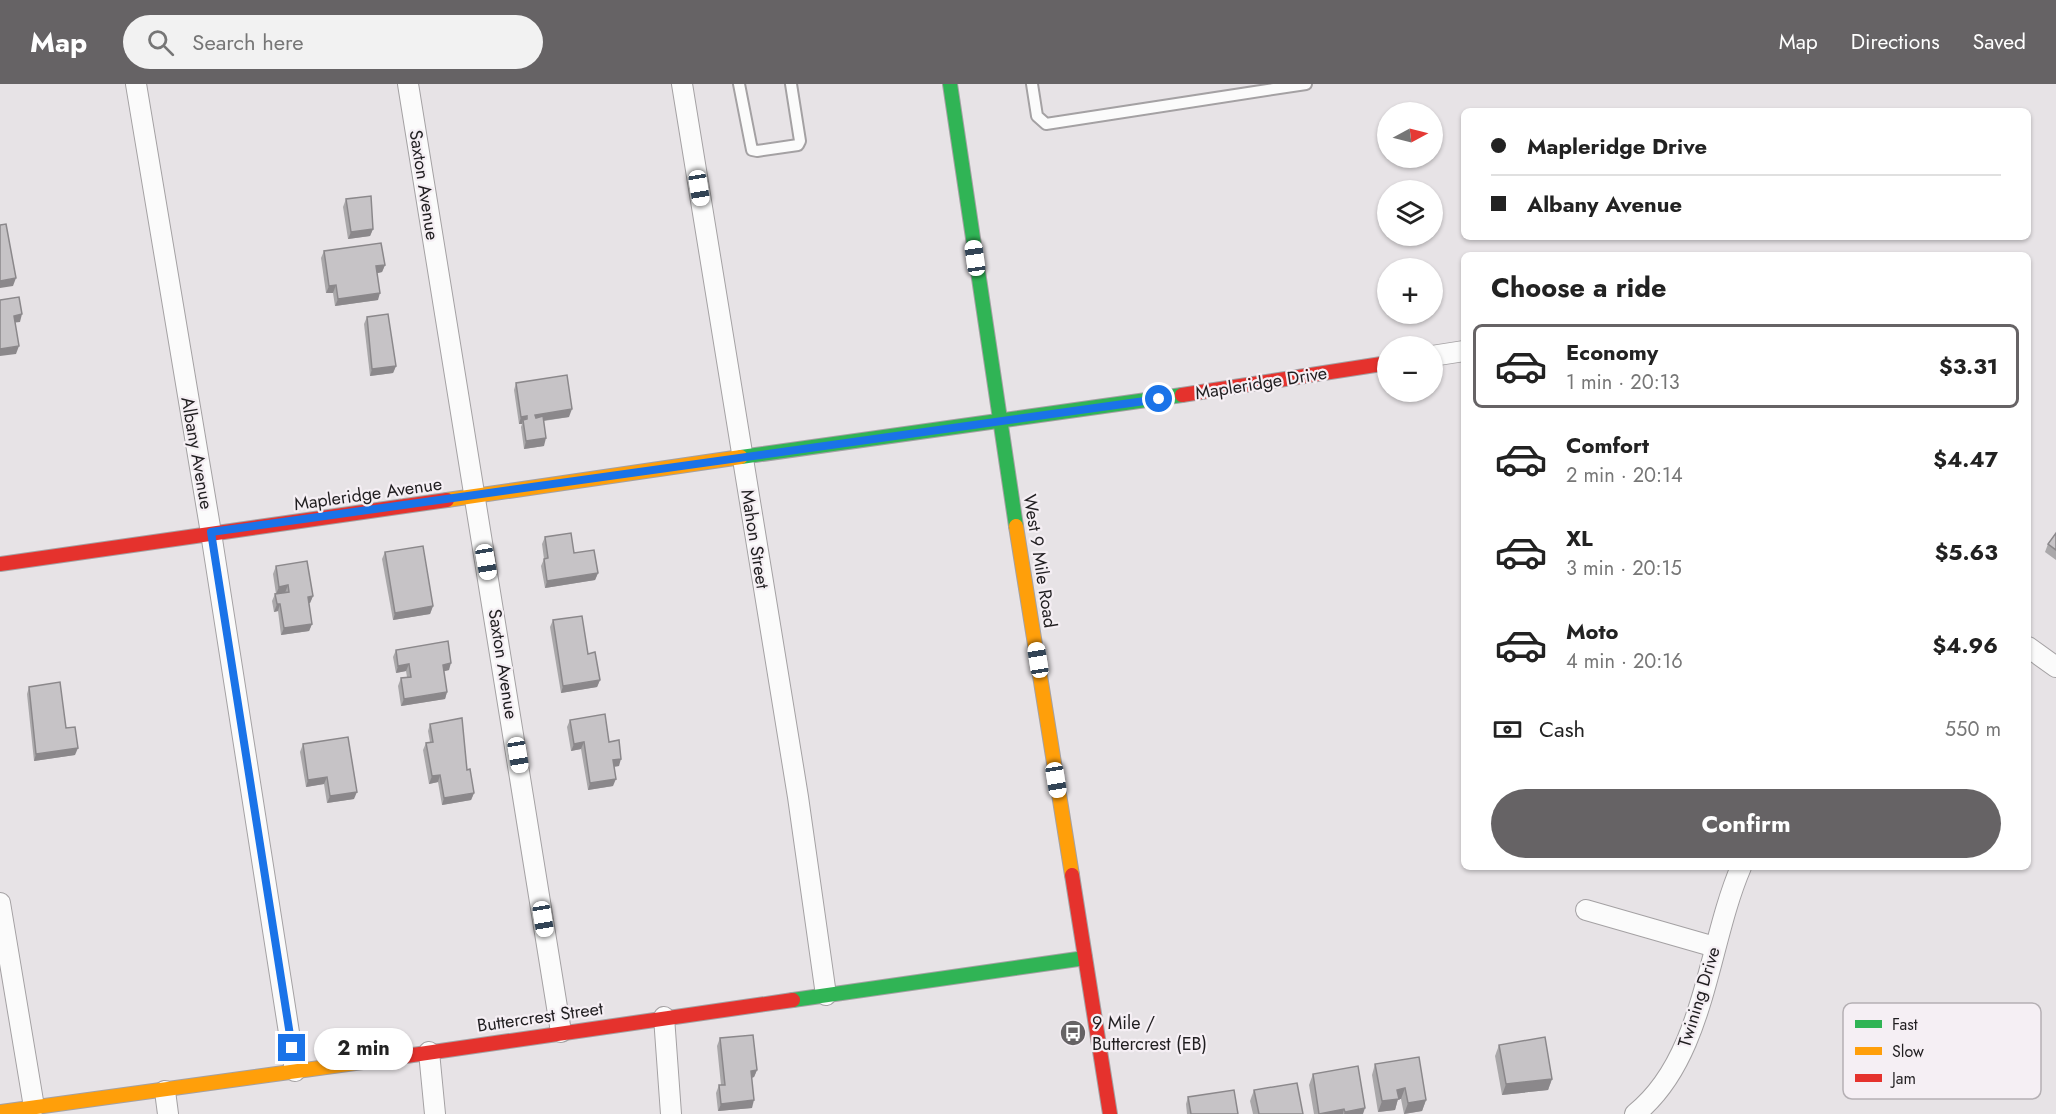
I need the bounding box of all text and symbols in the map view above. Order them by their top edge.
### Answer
search box [123,15,543,69]
text: Map [30,22,87,63]
icon: search [144,26,177,59]
text: Search here [192,26,304,58]
text: Map [1779,27,1818,57]
text: Directions [1851,27,1940,57]
text: Saved [1973,27,2026,57]
north arrow [1377,102,1443,168]
map controls [1377,102,1443,402]
street label: Saxton Avenue [402,128,446,242]
text: Mapleridge Drive [1527,130,1707,162]
car [687,169,711,207]
button: layers [1377,180,1443,246]
text: Albany Avenue [1527,188,1682,220]
car [964,239,986,277]
button: + [1377,258,1443,324]
text: Choose a ride [1491,268,1666,307]
button: − [1377,336,1443,402]
text: Economy [1566,336,1658,368]
icon: car [1494,339,1548,393]
text: $3.31 [1939,350,1998,382]
street label: Mapleridge Drive [1193,360,1329,406]
text: 1 min · 20:13 [1566,368,1680,397]
route start [1145,385,1172,412]
street label: Albany Avenue [174,395,220,511]
text: Comfort [1566,429,1649,461]
icon: car [1494,432,1548,486]
text: $4.47 [1933,443,1998,475]
text: 2 min · 20:14 [1566,461,1683,490]
street label: Mapleridge Avenue [292,471,444,517]
street label: Mahon Street [734,487,776,591]
street label: West 9 Mile Road [1017,492,1063,630]
text: XL [1566,522,1593,554]
icon: car [1494,525,1548,579]
text: $5.63 [1935,536,1998,568]
car [474,543,498,581]
text: 3 min · 20:15 [1566,554,1682,583]
street label: Saxton Avenue [481,607,525,721]
text: Moto [1566,615,1619,647]
icon: car [1494,618,1548,672]
text: $4.96 [1932,629,1998,661]
car [1026,641,1050,679]
text: 4 min · 20:16 [1566,647,1683,676]
icon: cash [1491,713,1524,746]
text: Cash [1539,713,1585,745]
text: 550 m [1945,715,2001,744]
car [506,736,530,774]
car [1044,761,1068,799]
button: Confirm [1491,789,2001,858]
car [531,900,555,938]
street label: Twining Drive [1671,943,1727,1051]
street label: Buttercrest Street [475,995,605,1039]
legend [1843,1003,2041,1099]
place label: 9 Mile / Buttercrest (EB) [1092,1010,1207,1057]
text: Fast [1892,1013,1918,1036]
bus stop icon: 9 Mile / Buttercrest (EB) [1058,1018,1088,1048]
callout: 2 min [313,1027,412,1069]
route end [278,1034,305,1061]
text: 2 min [337,1034,390,1063]
text: Slow [1892,1040,1924,1063]
text: Jam [1890,1067,1916,1090]

